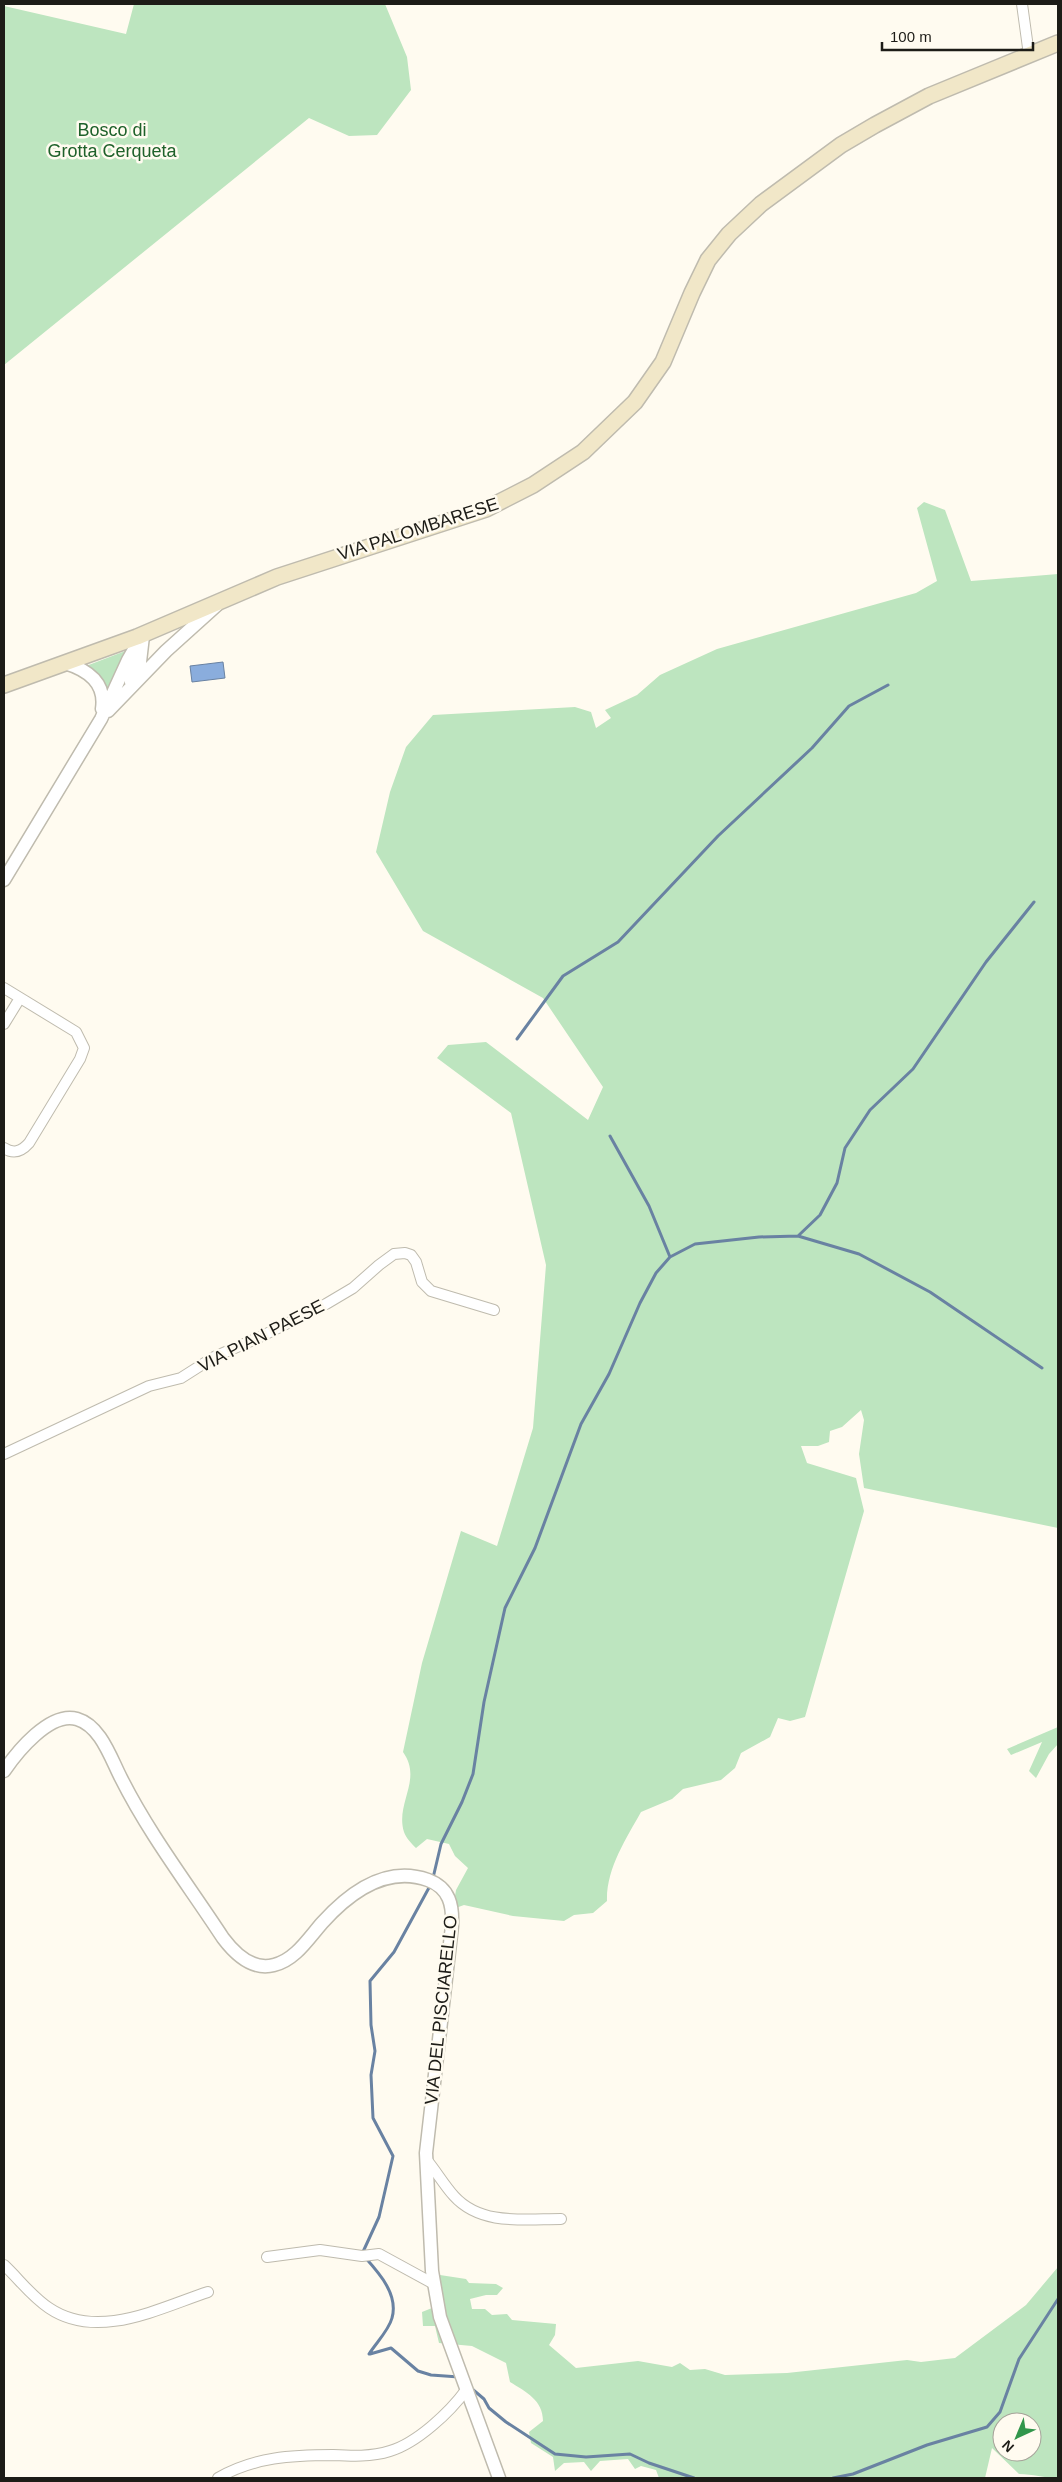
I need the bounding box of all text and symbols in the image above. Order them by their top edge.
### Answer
scale bar [882,20,1033,52]
text: 100 m [890,28,932,45]
park label: Bosco di Grotta Cerqueta [47,120,178,161]
street label: VIA PALOMBARESE [335,494,501,564]
street label: VIA PIAN PAESE [195,1296,327,1376]
street label: VIA DEL PISCIARELLO [421,1914,461,2106]
north arrow [992,2412,1042,2462]
text: N [999,2437,1017,2456]

